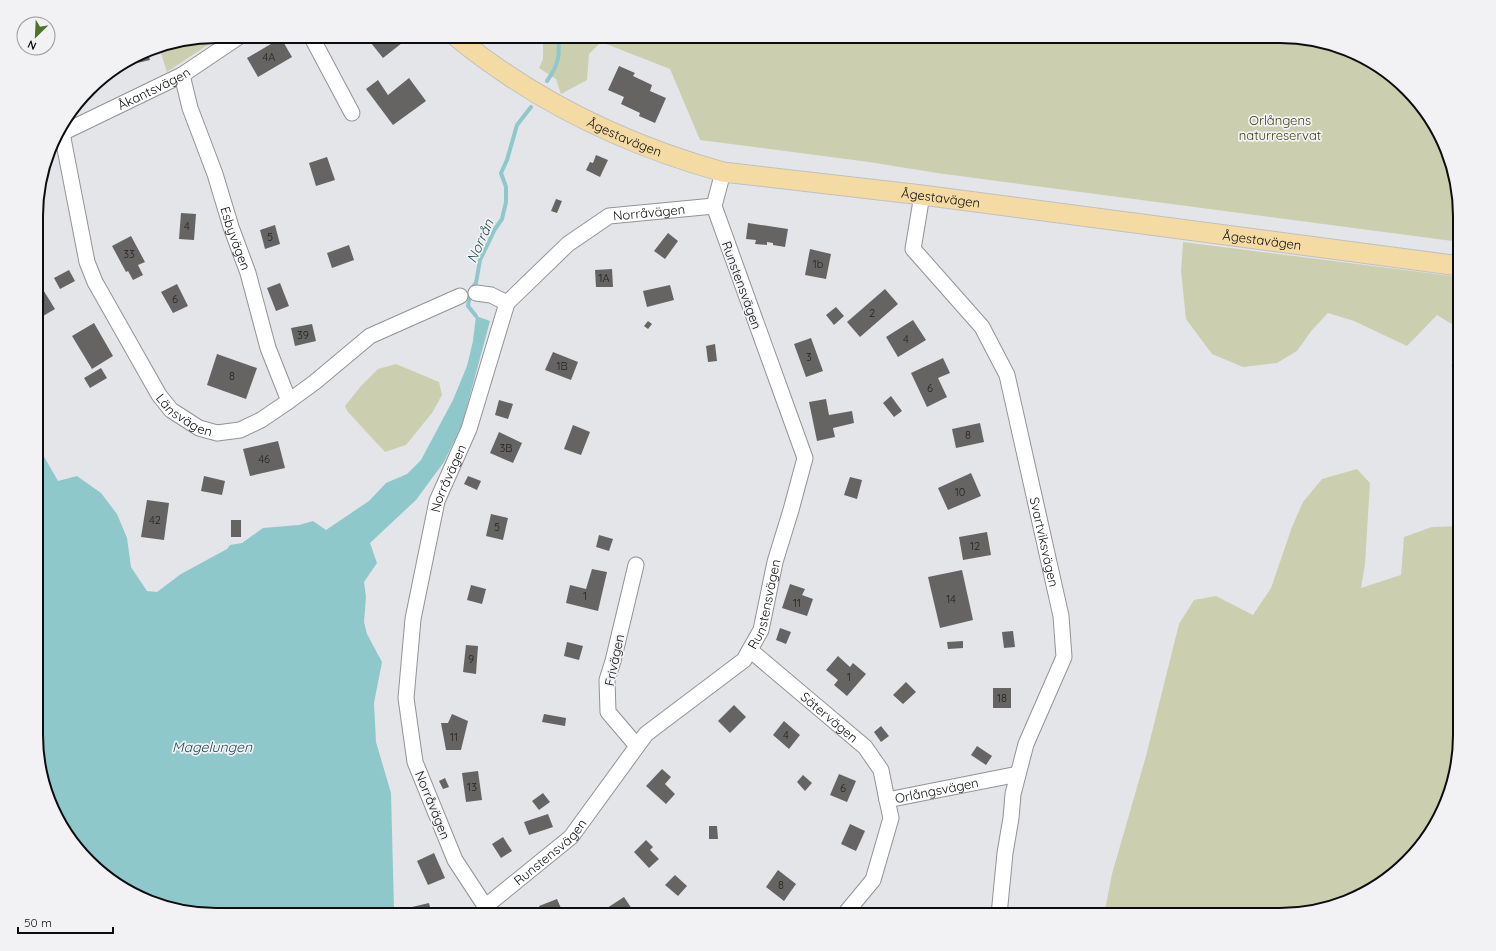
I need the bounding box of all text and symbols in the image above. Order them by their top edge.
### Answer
north arrow [16,16,56,56]
text: N [25,37,38,53]
house number: 4A [263,50,275,64]
street label: Åkantsvägen [115,64,193,113]
park label: Orlångens naturreservat [1239,112,1321,143]
street label: Ågestavägen [585,114,664,160]
street label: Ågestavägen [901,185,981,211]
street label: Norråvägen [612,201,686,224]
street label: Esbyvägen [217,205,254,272]
water label: Norrån [462,216,498,266]
house number: 4 [184,219,190,233]
street label: Ågestavägen [1222,227,1302,253]
house number: 5 [267,230,273,244]
street label: Runstensvägen [719,239,765,331]
house number: 33 [123,247,135,261]
house number: 1b [813,257,824,271]
house number: 1A [598,271,610,285]
house number: 6 [172,292,178,306]
house number: 2 [869,306,875,320]
house number: 39 [297,328,309,342]
house number: 4 [903,332,909,346]
house number: 3 [806,350,812,364]
house number: 1B [556,359,568,373]
house number: 8 [229,369,235,383]
house number: 6 [927,381,933,395]
street label: Länsvägen [153,390,214,439]
house number: 8 [965,428,971,442]
house number: 3B [500,441,512,455]
street label: Norråvägen [427,442,469,514]
house number: 46 [258,452,270,466]
house number: 10 [955,485,965,499]
street label: Svartviksvägen [1027,495,1062,588]
house number: 42 [149,513,161,527]
house number: 5 [494,520,500,534]
house number: 12 [970,539,980,553]
street label: Runstensvägen [744,558,783,652]
house number: 1 [583,589,587,603]
house number: 14 [946,592,956,606]
house number: 11 [793,596,801,610]
street label: Frivägen [601,633,627,687]
house number: 9 [468,652,474,666]
house number: 1 [847,670,851,684]
street label: Sätervägen [798,688,861,746]
house number: 18 [997,691,1007,705]
house number: 4 [783,728,789,742]
house number: 11 [450,730,458,744]
water label: Magelungen [172,738,253,756]
street label: Norråvägen [412,768,454,842]
street label: Orlångsvägen [893,774,980,806]
house number: 13 [467,780,477,794]
house number: 6 [840,781,846,795]
street label: Runstensvägen [510,816,590,888]
house number: 8 [778,878,784,892]
scale bar [18,909,113,935]
text: 50 m [24,915,52,930]

